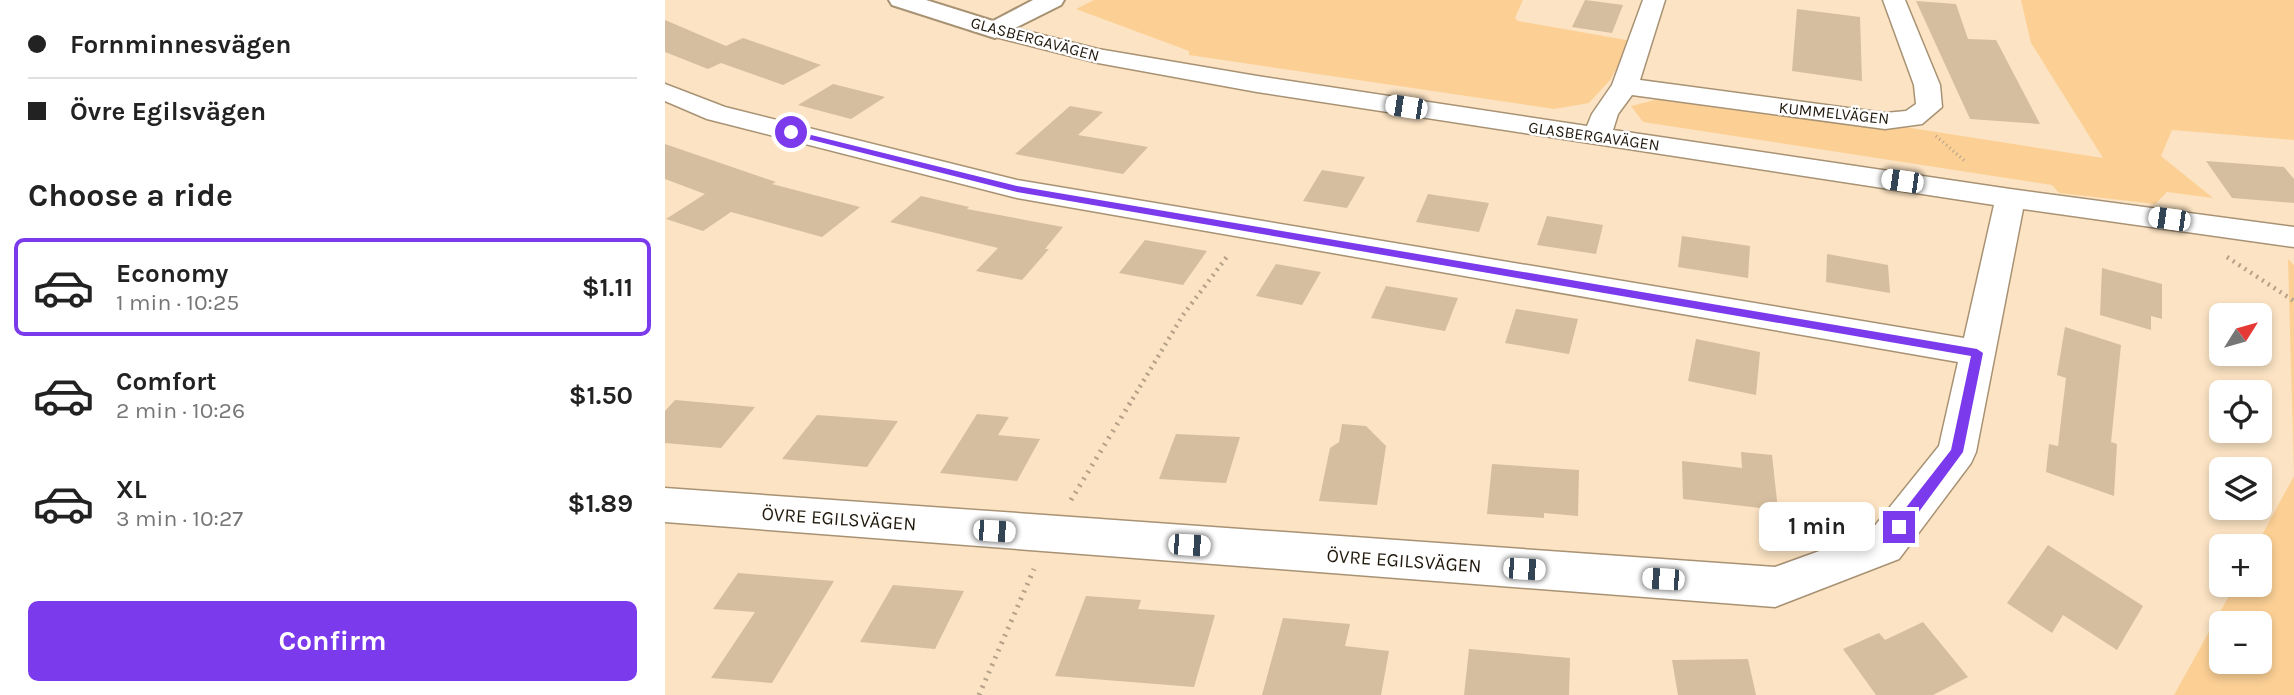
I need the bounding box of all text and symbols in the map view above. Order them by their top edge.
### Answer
street label: GLASBERGAVÄGEN [969,13,1101,65]
text: Fornminnesvägen [70,29,291,60]
car [1384,93,1429,121]
text: Övre Egilsvägen [70,96,266,127]
street label: KUMMELVÄGEN [1778,98,1890,128]
route start [775,116,807,148]
street label: GLASBERGAVÄGEN [1527,117,1661,155]
car [1880,168,1925,194]
text: Choose a ride [28,177,233,214]
car [2147,206,2192,232]
icon: car [32,256,95,319]
text: Economy [116,258,228,289]
text: $1.11 [582,272,633,303]
text: 1 min · 10:25 [116,289,239,316]
north arrow [2209,303,2271,366]
map controls [2209,303,2272,674]
icon: car [32,364,95,427]
text: Comfort [116,366,217,397]
text: $1.50 [569,380,633,411]
button: locate [2209,380,2272,443]
text: 2 min · 10:26 [116,397,245,424]
button: layers [2209,457,2272,520]
icon: car [32,472,95,535]
text: XL [116,474,147,505]
text: $1.89 [568,488,633,519]
street label: ÖVRE EGILSVÄGEN [761,503,917,535]
callout: 1 min [1759,503,1875,552]
text: 3 min · 10:27 [116,505,243,532]
route end [1883,511,1915,543]
text: 1 min [1788,513,1846,540]
car [973,519,1016,543]
car [1168,533,1211,557]
button: + [2209,534,2272,597]
street label: ÖVRE EGILSVÄGEN [1326,545,1482,577]
car [1503,557,1546,581]
car [1642,567,1685,591]
button: Confirm [28,601,637,681]
button: − [2209,611,2272,674]

